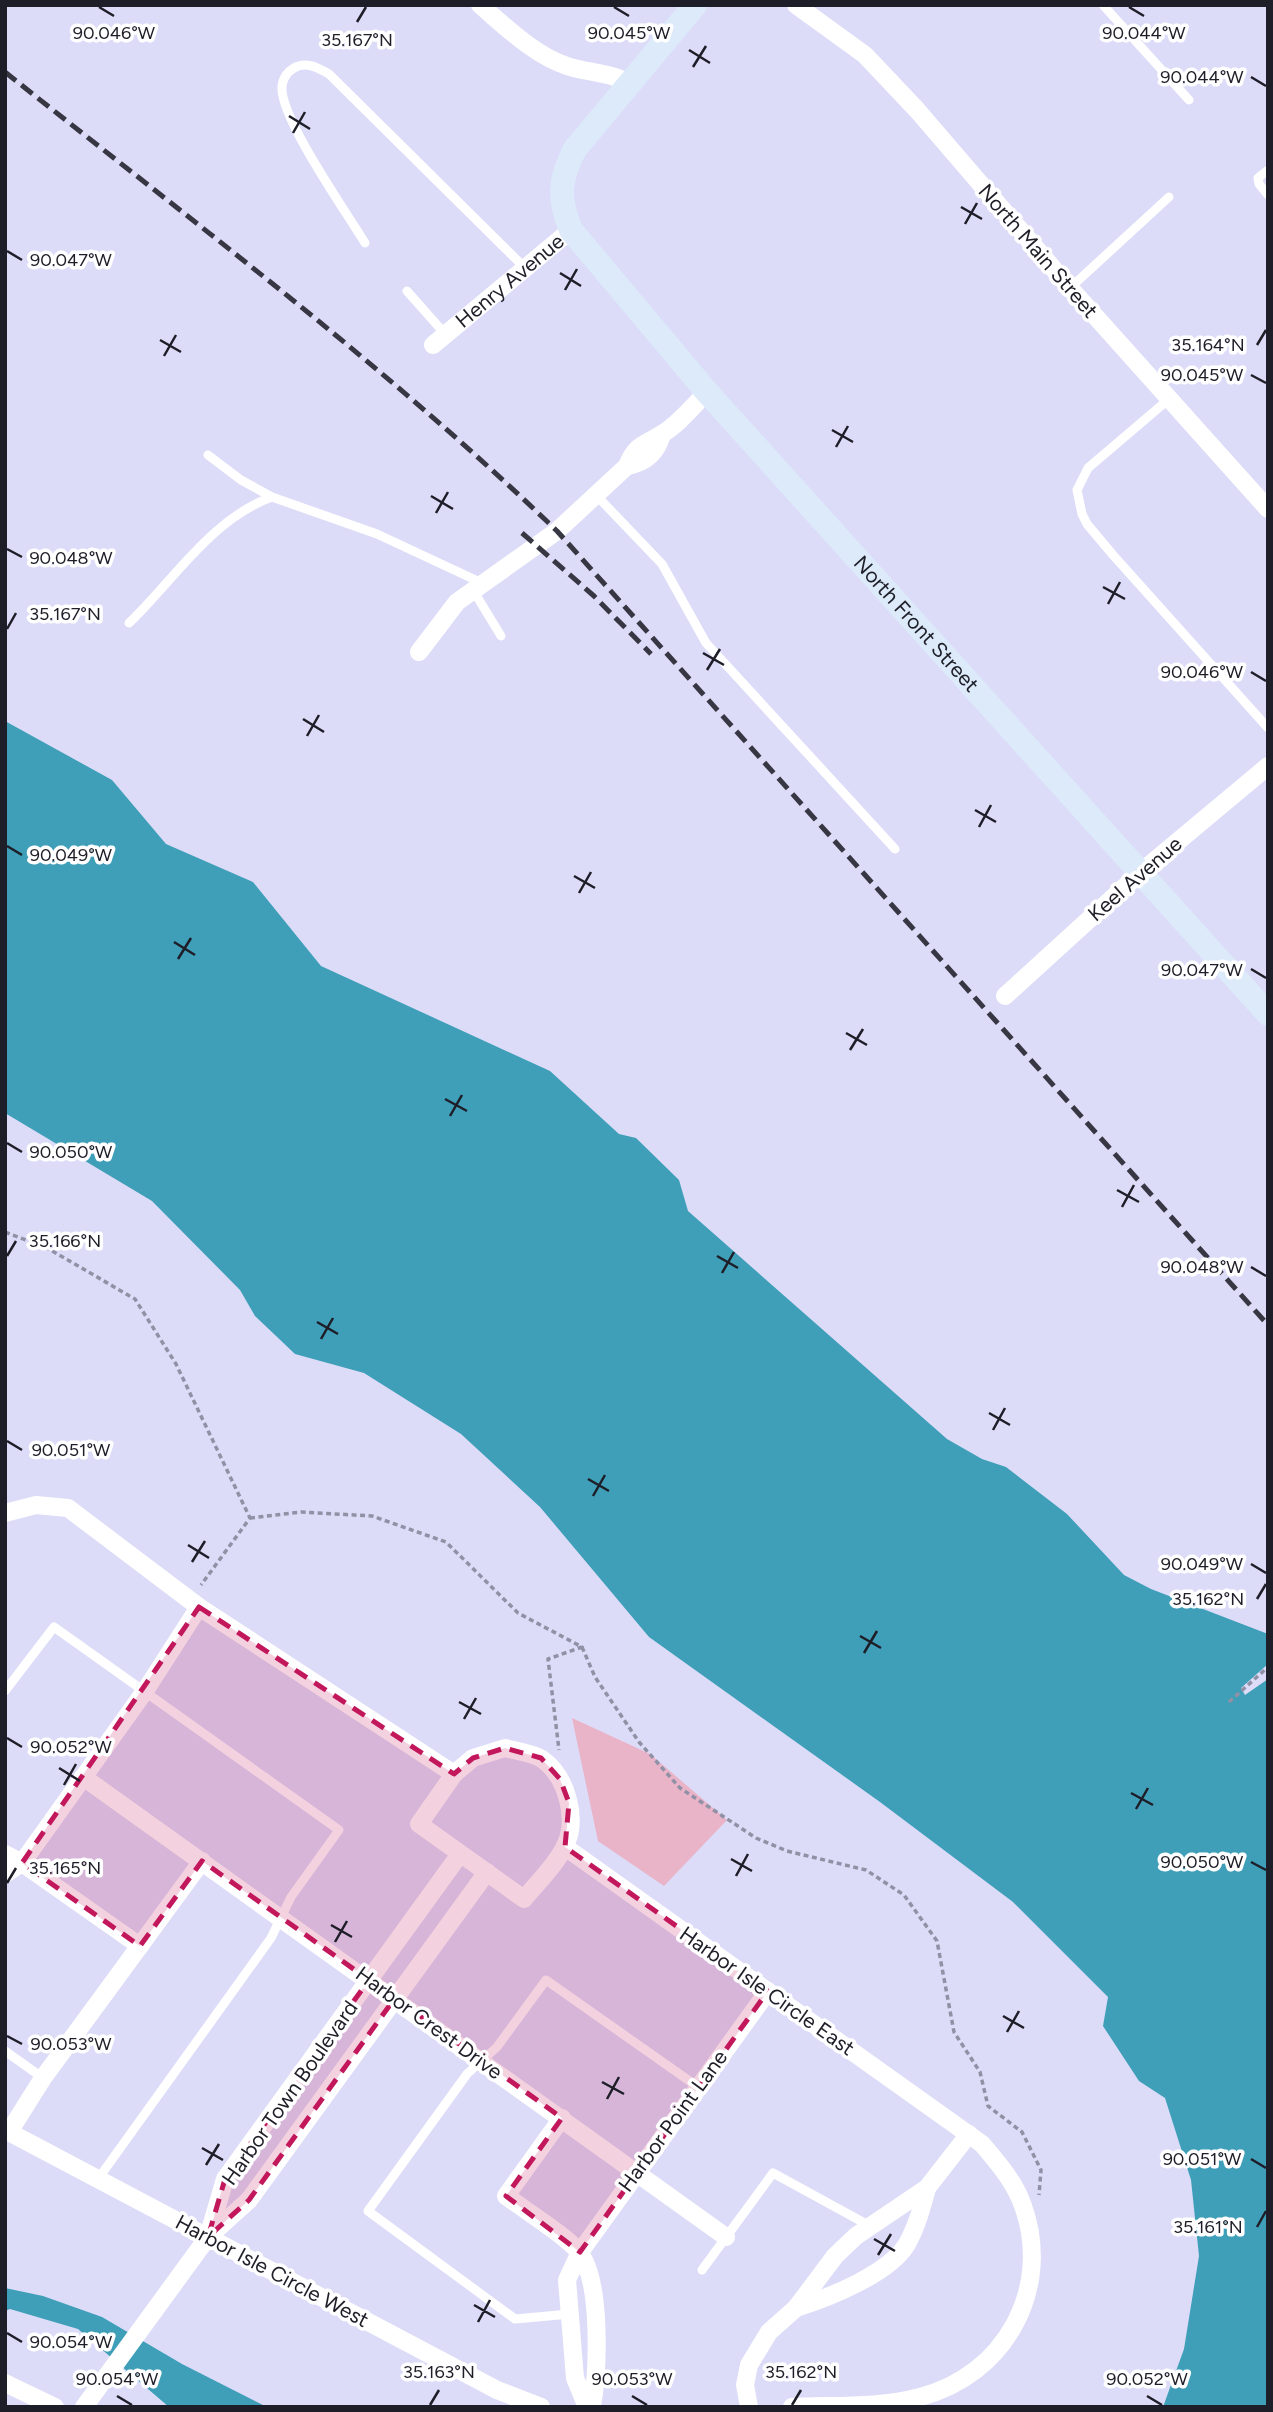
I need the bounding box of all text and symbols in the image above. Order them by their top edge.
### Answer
text: 90.046°W [73,22,156,44]
text: 90.045°W [588,22,671,44]
text: 90.044°W [1102,22,1186,44]
text: 35.167°N [321,29,393,51]
text: 90.044°W [1160,66,1244,88]
street label: North Main Street [973,179,1103,323]
street label: Henry Avenue [450,228,569,333]
text: 90.047°W [30,249,113,271]
text: 35.164°N [1171,334,1245,356]
text: 90.045°W [1161,364,1244,386]
text: 90.048°W [29,547,113,569]
street label: North Front Street [849,550,984,697]
text: 35.167°N [29,603,101,625]
text: 90.046°W [1161,661,1244,683]
street label: Keel Avenue [1083,831,1187,926]
text: 90.049°W [30,844,113,866]
text: 90.047°W [1161,959,1244,981]
text: 90.050°W [30,1141,113,1163]
text: 35.166°N [29,1230,101,1252]
text: 90.048°W [1160,1256,1244,1278]
text: 90.051°W [32,1439,111,1461]
text: 90.049°W [1161,1553,1244,1575]
text: 35.162°N [1172,1588,1244,1610]
text: 90.052°W [30,1736,112,1758]
text: 90.050°W [1161,1851,1244,1873]
text: 35.165°N [29,1857,101,1879]
street label: Harbor Isle Circle East [675,1921,860,2060]
street label: Harbor Crest Drive [351,1961,508,2084]
street label: Harbor Town Boulevard [216,1996,363,2190]
text: 90.053°W [30,2033,112,2055]
street label: Harbor Point Lane [613,2045,732,2196]
text: 90.051°W [1163,2148,1242,2170]
street label: Harbor Isle Circle West [171,2209,373,2332]
text: 35.161°N [1173,2216,1243,2238]
text: 90.054°W [30,2331,113,2353]
text: 35.163°N [403,2361,475,2383]
text: 35.162°N [765,2361,837,2383]
text: 90.054°W [76,2368,159,2390]
text: 90.053°W [591,2368,673,2390]
text: 90.052°W [1106,2368,1188,2390]

